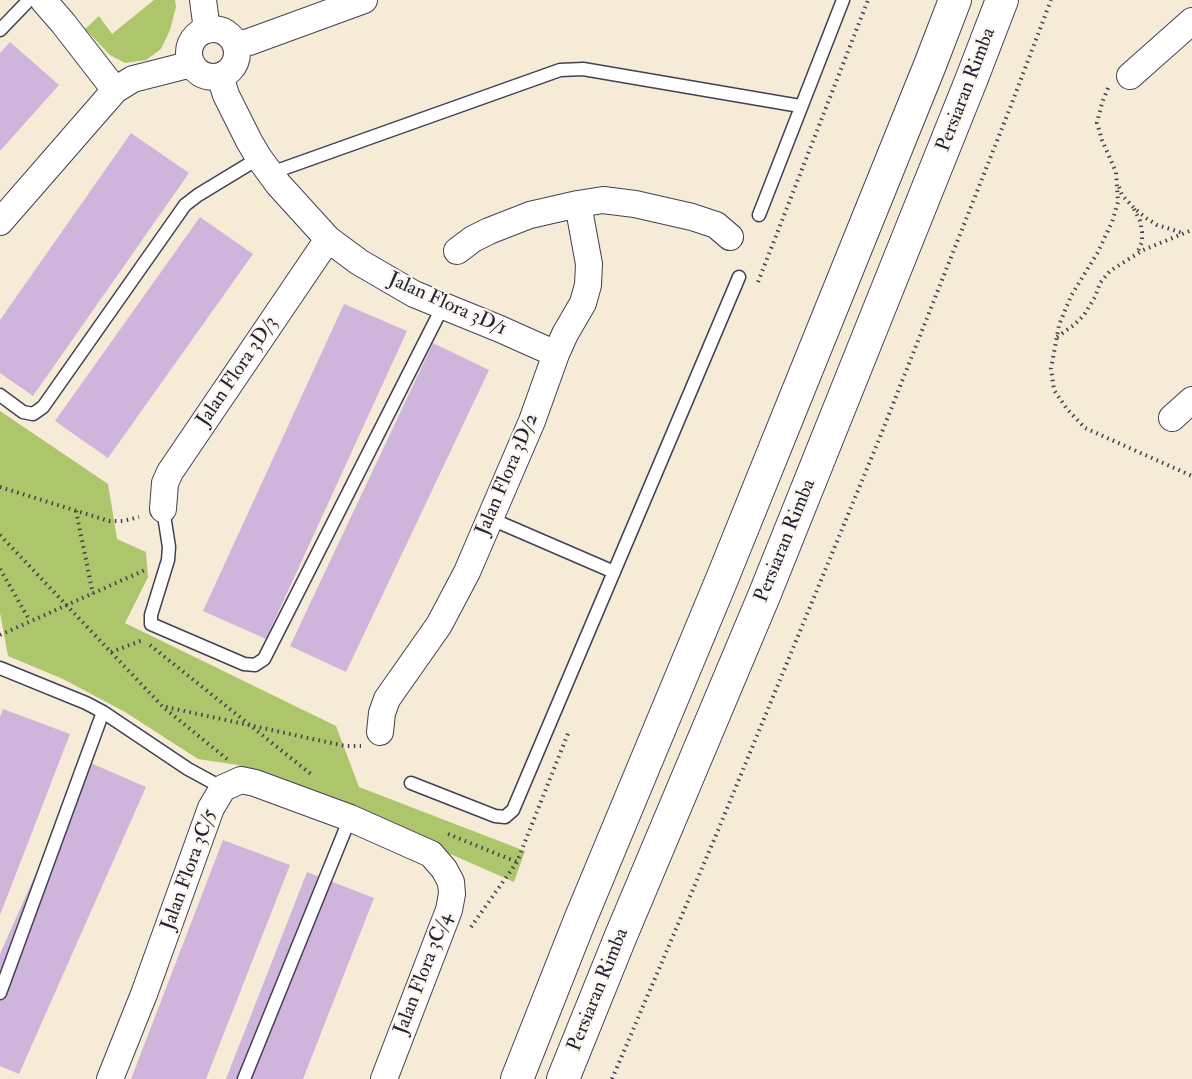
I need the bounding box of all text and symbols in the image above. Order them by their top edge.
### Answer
street label: Persiaran Rimba [932,25,1002,155]
street label: Jalan Flora 3D/1 [384,268,510,342]
street label: Jalan Flora 3D/3 [192,312,284,432]
street label: Jalan Flora 3D/2 [472,410,544,540]
street label: Persiaran Rimba [750,476,822,606]
street label: Jalan Flora 3C/5 [157,806,223,934]
street label: Jalan Flora 3C/4 [390,910,458,1038]
street label: Persiaran Rimba [563,925,635,1055]

